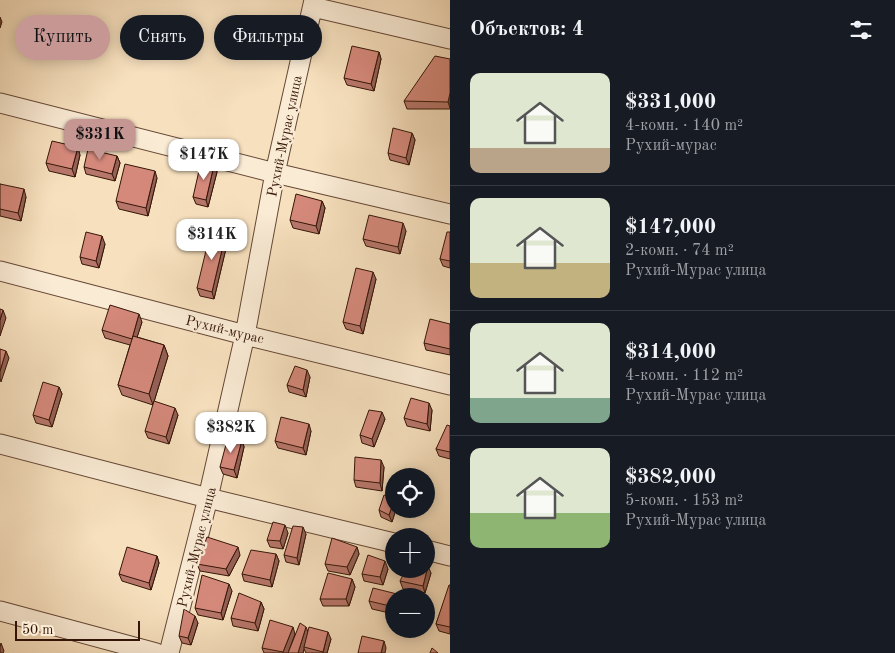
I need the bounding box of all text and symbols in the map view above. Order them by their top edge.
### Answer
chip: Купить [15,15,110,60]
chip: Снять [120,15,204,60]
chip: Фильтры [214,15,322,60]
icon: filters [847,16,875,44]
text: Объектов: 4 [470,19,584,40]
street label: Рухий-Мурас улица [265,74,305,198]
text: $331,000 [625,92,716,113]
icon: home [510,93,570,153]
text: 4-комн. · 140 m² [625,118,743,134]
pin: $331K [65,119,135,161]
text: $331K [75,127,125,143]
pin: $147K [169,138,239,181]
text: Рухий-мурас [625,138,717,154]
text: $147K [179,147,229,163]
text: $147,000 [625,217,716,238]
pin: $314K [177,218,247,261]
icon: home [510,218,570,278]
text: $314K [187,227,237,243]
text: 2-комн. · 74 m² [625,243,734,259]
text: Рухий-Мурас улица [625,263,766,279]
street label: Рухий-мурас [184,313,265,346]
text: $314,000 [625,342,716,363]
icon: home [510,343,570,403]
text: 4-комн. · 112 m² [625,368,743,384]
text: Рухий-Мурас улица [625,388,766,404]
pin: $382K [196,412,266,454]
text: $382K [206,420,256,436]
text: $382,000 [625,467,716,488]
map controls [385,468,435,638]
button: locate [385,468,435,518]
icon: home [510,468,570,528]
street label: Рухий-Мурас улица [175,485,219,609]
text: 5-комн. · 153 m² [625,493,743,509]
text: Рухий-Мурас улица [625,513,766,529]
button: + [385,528,435,578]
button: − [385,588,435,638]
scale bar [15,618,140,641]
text: 50 m [22,623,53,637]

